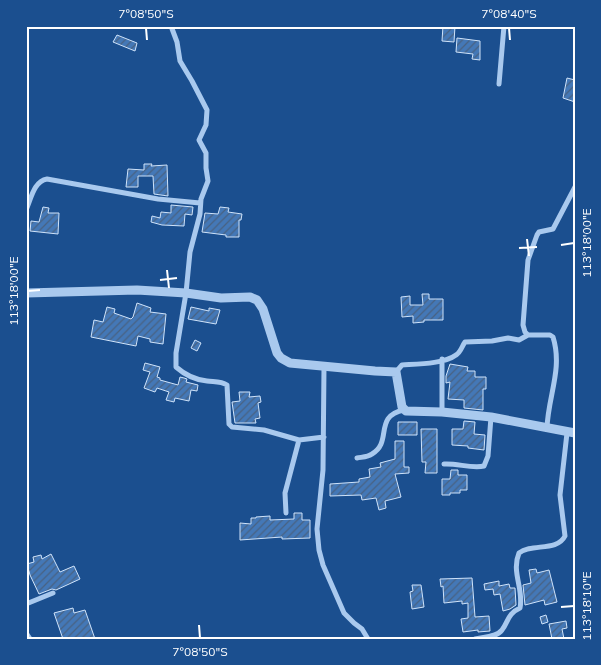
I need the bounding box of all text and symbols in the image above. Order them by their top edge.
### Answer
text: 7°08'50"S [118,6,174,21]
text: 7°08'40"S [481,6,537,21]
text: 113°18'00"E [579,208,594,278]
text: 113°18'00"E [6,256,21,326]
text: 113°18'10"E [579,571,594,641]
text: 7°08'50"S [172,644,228,659]

